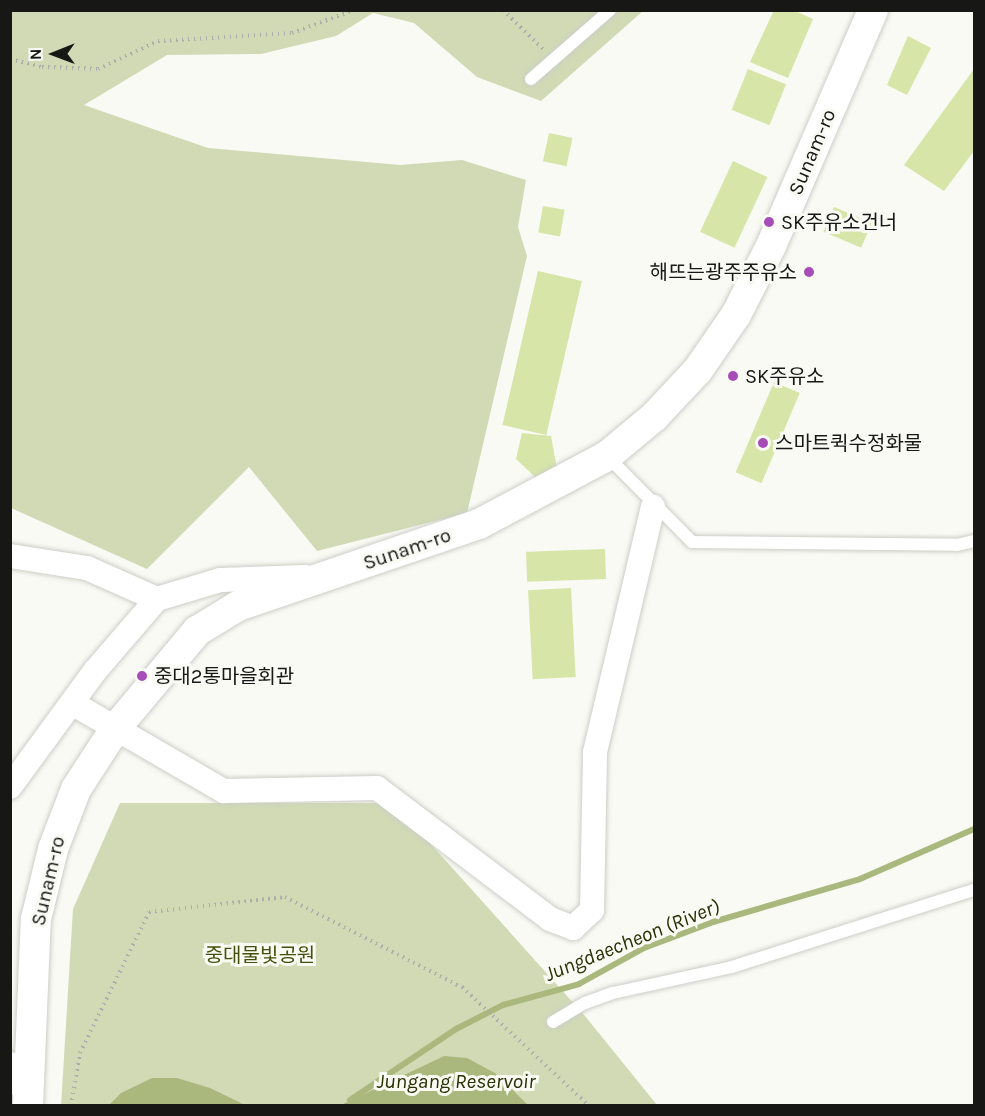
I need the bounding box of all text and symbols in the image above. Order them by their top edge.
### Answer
north arrow [24,24,84,84]
text: N [26,48,45,60]
street label: Sunam-ro [783,105,841,199]
place label: SK주유소건너 [781,210,897,234]
marker: SK주유소건너 [762,215,776,229]
place label: 해뜨는광주주유소 [650,260,797,284]
marker: 해뜨는광주주유소 [802,265,816,279]
place label: SK주유소 [745,364,824,388]
marker: SK주유소 [726,369,740,383]
place label: 스마트퀵수정화물 [775,431,922,455]
marker: 스마트퀵수정화물 [756,436,770,450]
street label: Sunam-ro [360,523,454,575]
place label: 중대2통마을회관 [154,664,294,688]
marker: 중대2통마을회관 [135,669,149,683]
street label: Sunam-ro [26,834,70,928]
water label: Jungdaecheon (River) [541,893,723,987]
park label: 중대물빛공원 [205,943,315,967]
water label: Jungang Reservoir [376,1068,536,1094]

